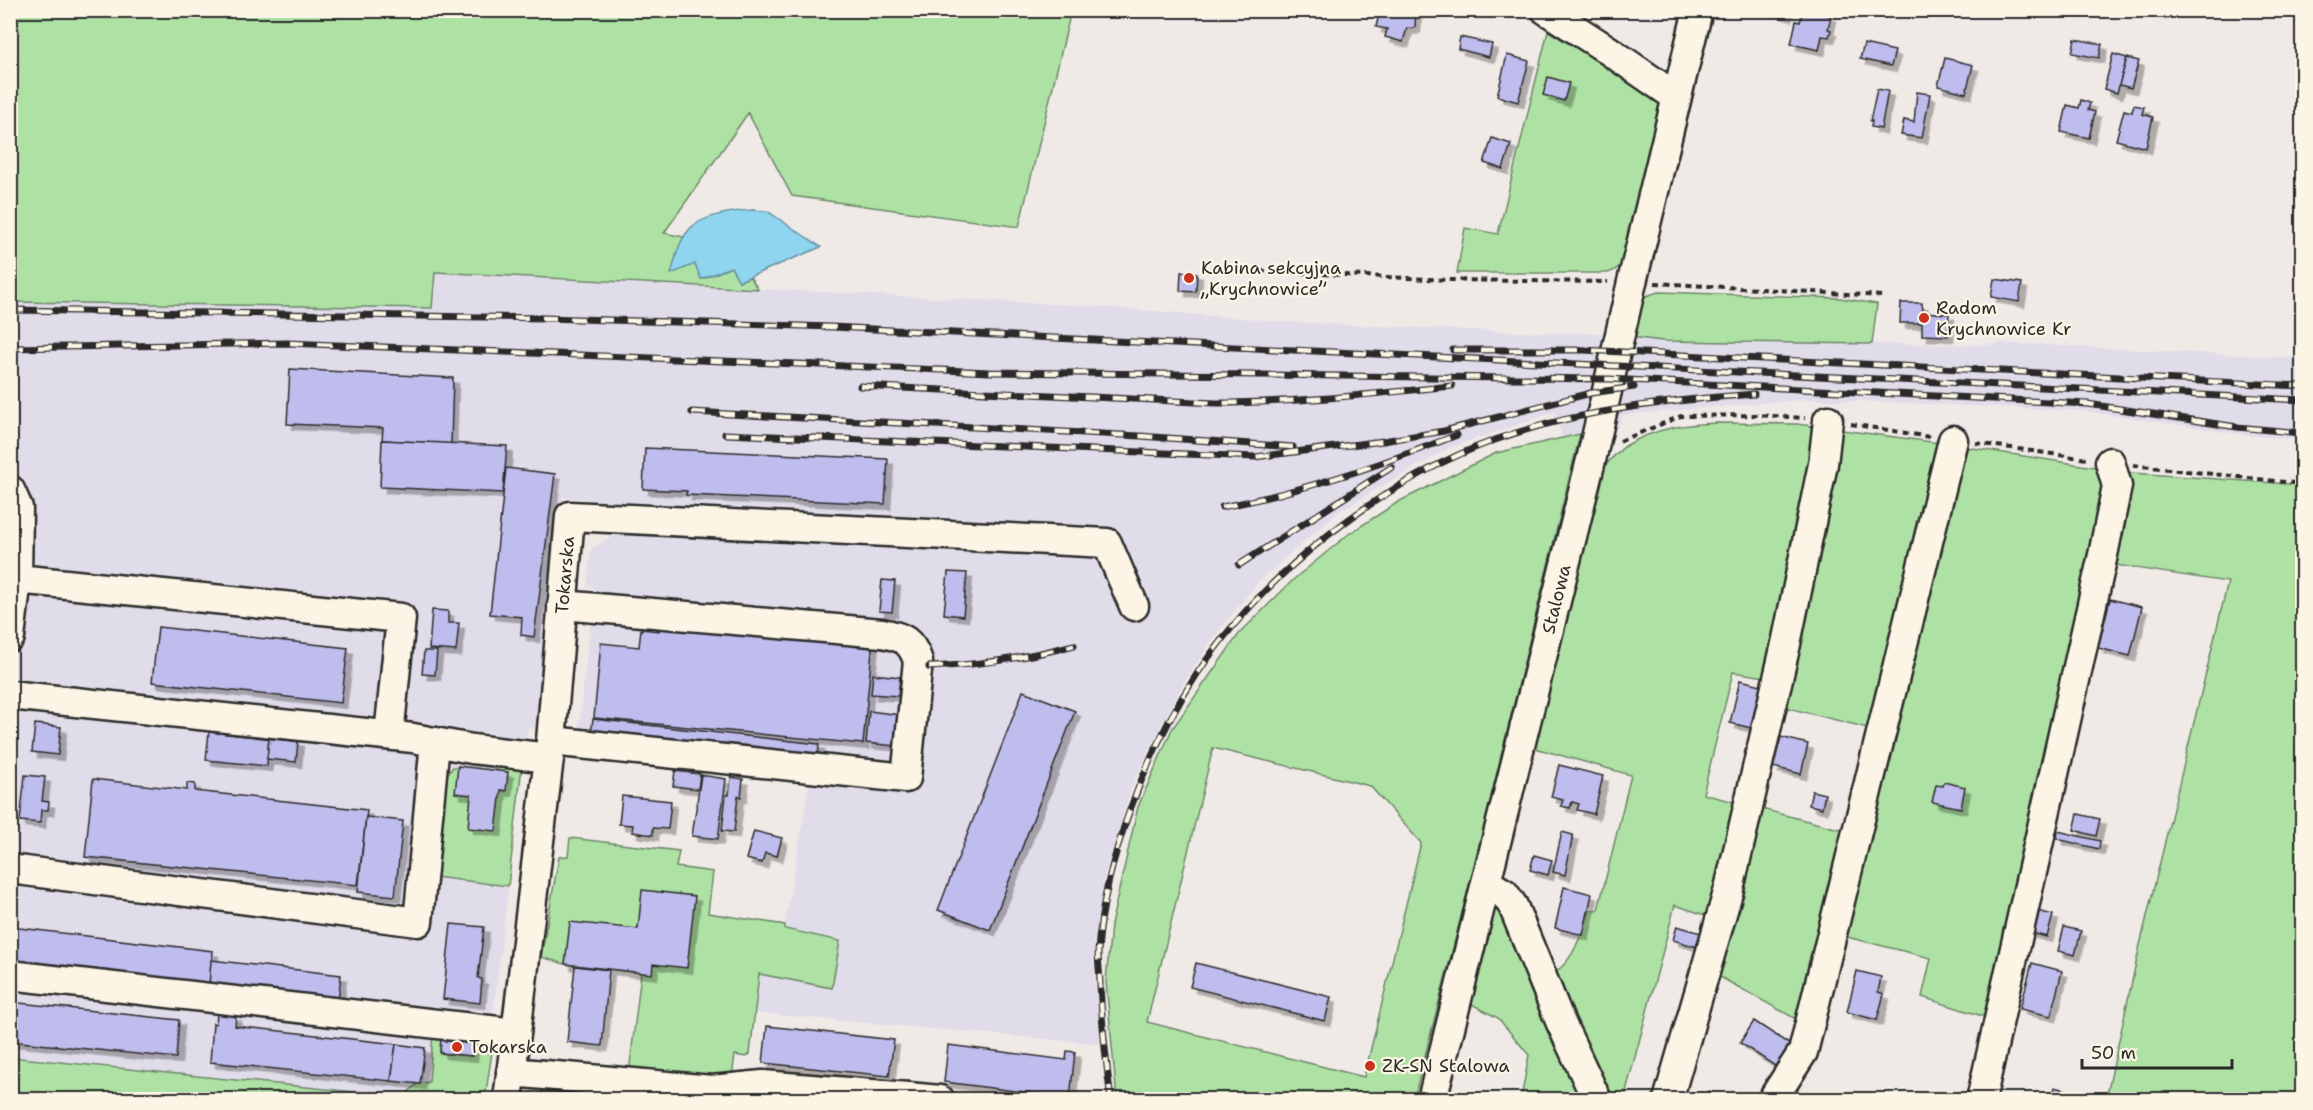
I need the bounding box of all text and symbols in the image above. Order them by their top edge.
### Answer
place label: Kabina sekcyjna „Krychnowice” [1200,256,1341,301]
marker: Kabina sekcyjna „Krychnowice” [1182,271,1196,285]
place label: Radom Krychnowice Kr [1936,296,2071,341]
marker: Radom Krychnowice Kr [1917,311,1931,325]
street label: Tokarska [550,535,580,615]
street label: Stalowa [1536,562,1577,637]
scale bar [2082,1032,2232,1070]
place label: Tokarska [469,1035,547,1059]
marker: Tokarska [450,1040,464,1054]
text: 50 m [2091,1041,2136,1065]
place label: ZK-SN Stalowa [1382,1054,1510,1078]
marker: ZK-SN Stalowa [1363,1059,1377,1073]

